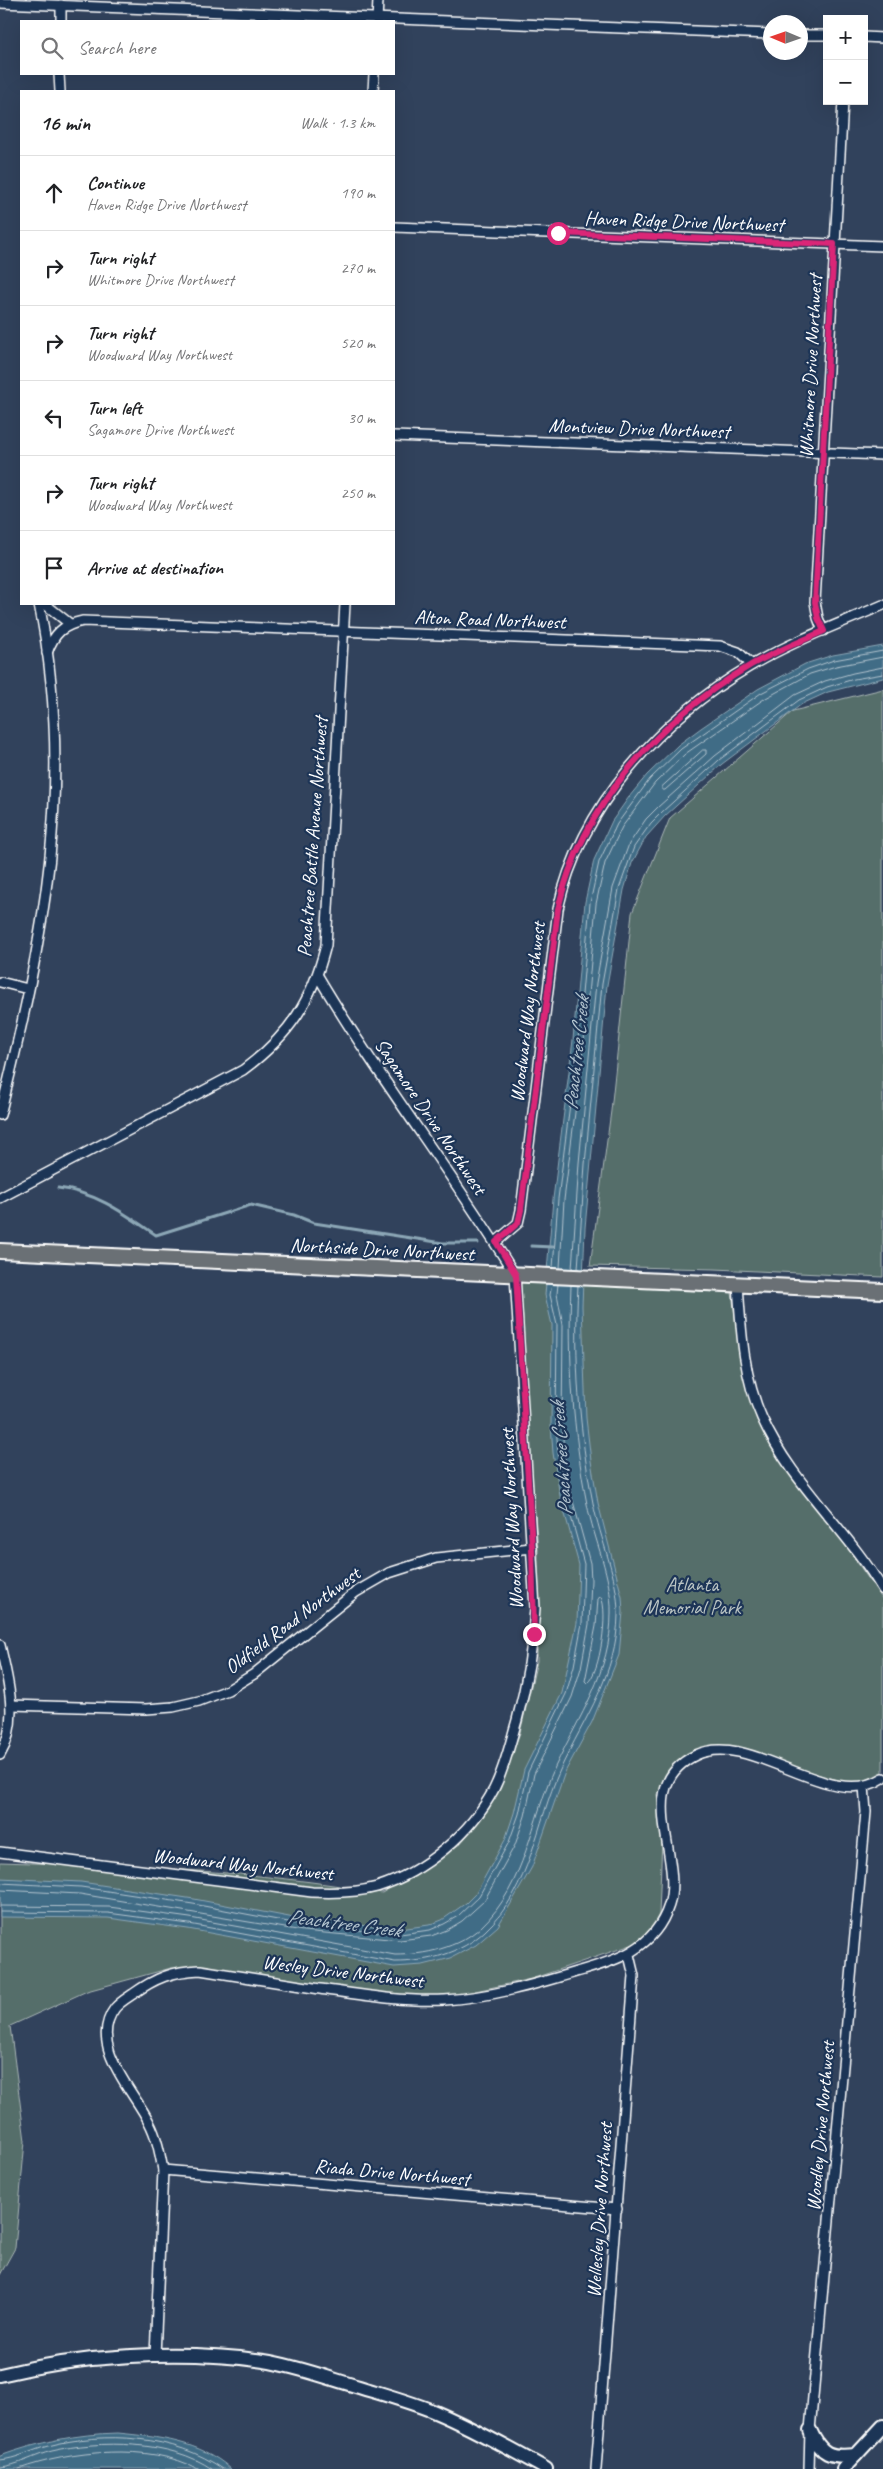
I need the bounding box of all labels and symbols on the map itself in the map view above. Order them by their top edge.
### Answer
north arrow [763,15,808,60]
street label: Haven Ridge Drive Northwest [584,206,787,238]
route start [547,222,570,245]
street label: Whitmore Drive Northwest [793,270,828,458]
street label: Montview Drive Northwest [548,413,733,444]
street label: Alton Road Northwest [414,604,568,635]
street label: Peachtree Battle Avenue Northwest [292,713,334,958]
street label: Woodward Way Northwest [504,918,551,1104]
water label: Peachtree Creek [557,991,595,1111]
street label: Sagamore Drive Northwest [369,1033,494,1201]
street label: Northside Drive Northwest [289,1232,477,1267]
water label: Peachtree Creek [544,1397,578,1517]
street label: Woodward Way Northwest [494,1425,529,1610]
street label: Oldfield Road Northwest [220,1560,367,1680]
park label: Atlanta Memorial Park [643,1572,743,1620]
route end [523,1623,546,1646]
street label: Woodward Way Northwest [152,1843,337,1887]
water label: Peachtree Creek [286,1903,406,1943]
street label: Wesley Drive Northwest [261,1949,427,1994]
street label: Woodley Drive Northwest [801,2038,841,2212]
street label: Wellesley Drive Northwest [581,2119,618,2298]
street label: Riada Drive Northwest [313,2153,474,2192]

